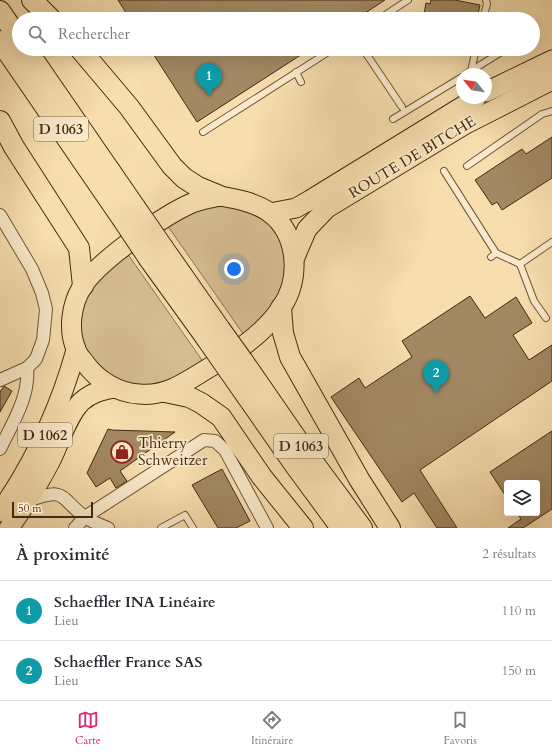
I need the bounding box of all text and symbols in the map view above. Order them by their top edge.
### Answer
search box [12,12,540,56]
icon: search [26,23,48,45]
text: Rechercher [58,24,130,44]
pin: 1 [196,63,222,96]
north arrow [456,68,492,104]
street label: ROUTE DE BITCHE [345,111,479,203]
road number: D 1063 [34,117,88,141]
your location [224,259,244,279]
pin: 2 [423,360,449,393]
road number: D 1062 [18,423,72,447]
place label: Thierry Schweitzer [138,433,208,470]
road number: D 1063 [274,434,328,458]
shop icon: Thierry Schweitzer [109,439,135,465]
map controls [504,480,540,516]
button: layers [504,480,540,516]
scale bar [12,500,93,519]
text: 50 m [18,501,42,516]
text: À proximité [16,543,110,566]
text: 2 résultats [482,545,536,563]
text: Schaeffler INA Linéaire [54,592,215,612]
text: 1 [26,602,32,620]
text: 110 m [502,602,536,620]
text: Lieu [54,612,79,630]
text: Schaeffler France SAS [54,652,203,672]
text: 2 [26,662,32,680]
text: 150 m [502,662,536,680]
text: Lieu [54,672,79,690]
tab: Carte [75,709,101,748]
tab: Itinéraire [251,709,293,748]
tab: Favoris [444,709,477,748]

